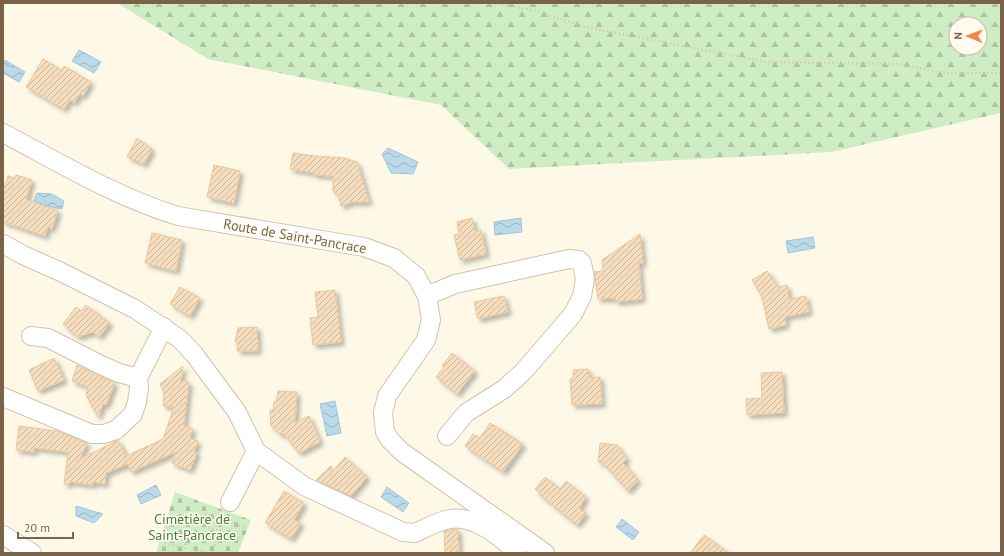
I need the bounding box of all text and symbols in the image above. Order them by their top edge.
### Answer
north arrow [948,16,988,56]
text: N [951,32,965,40]
street label: Route de Saint-Pancrace [222,215,368,257]
park label: Cimetière de Saint-Pancrace [148,510,236,544]
scale bar [18,514,73,540]
text: 20 m [24,520,50,535]

